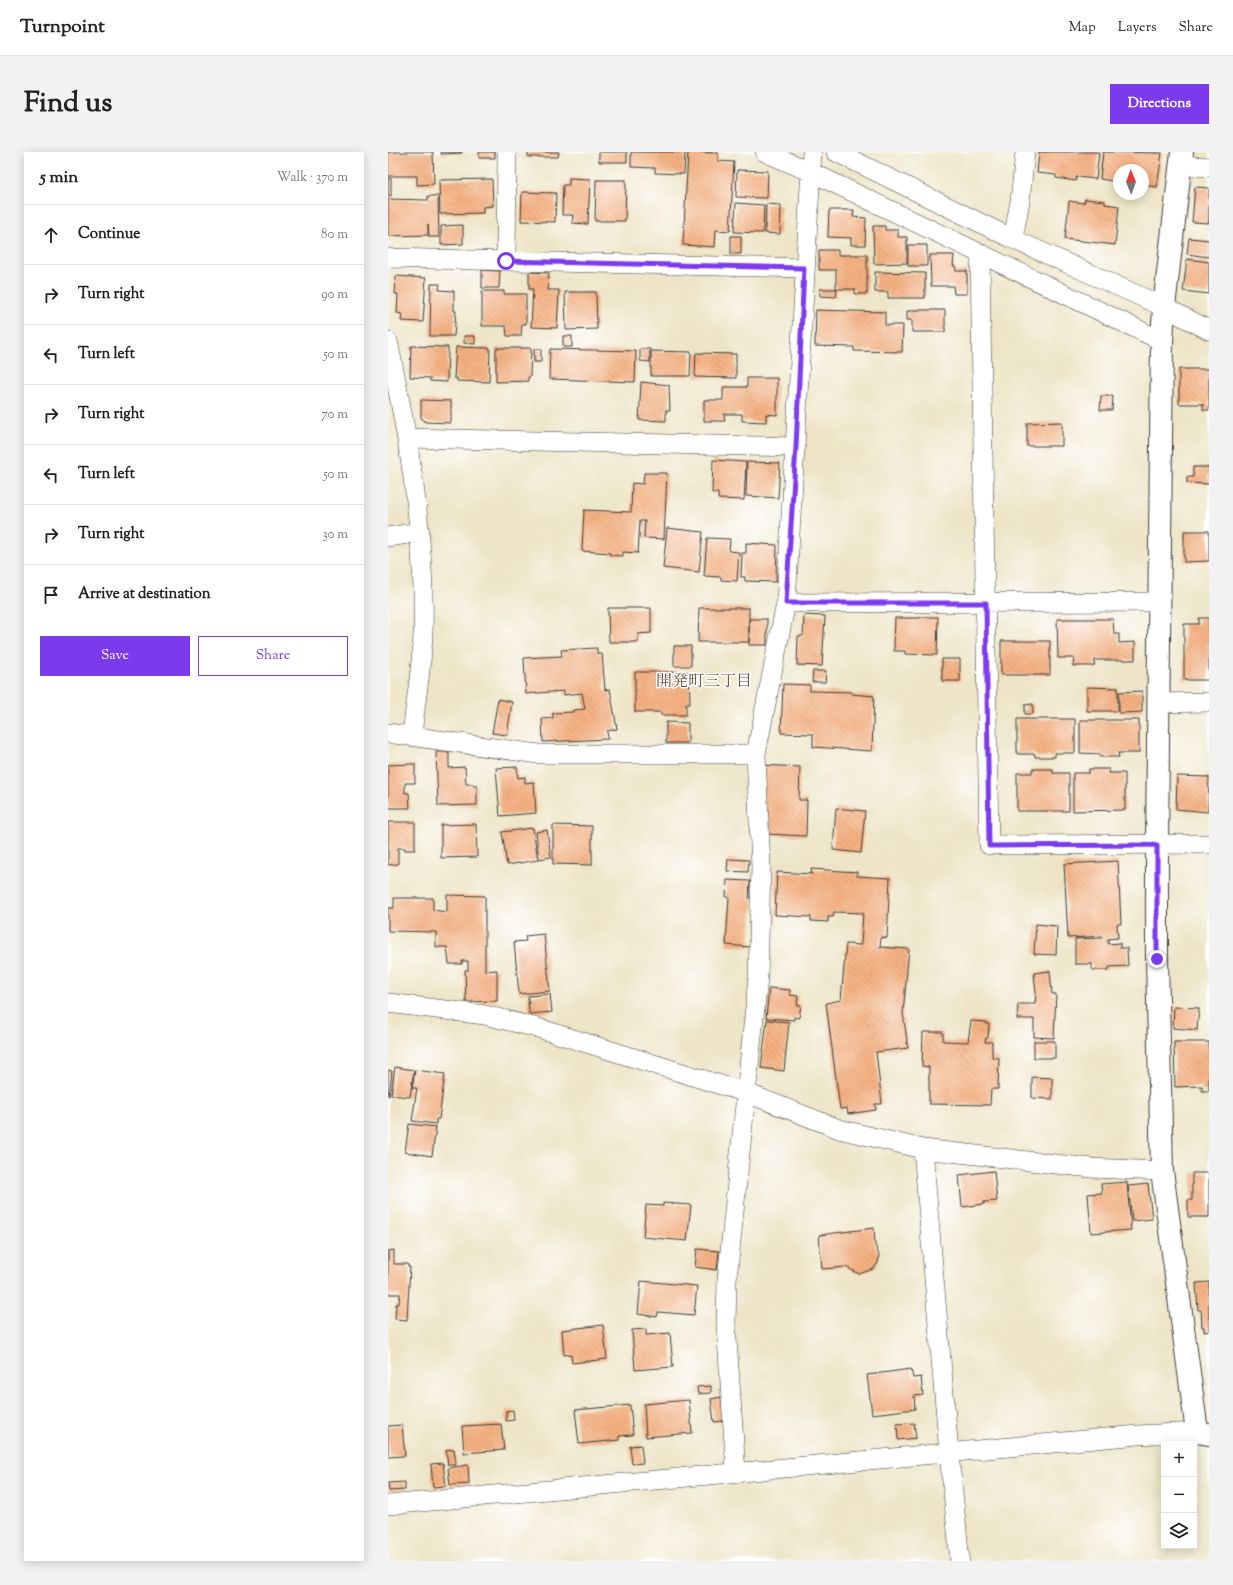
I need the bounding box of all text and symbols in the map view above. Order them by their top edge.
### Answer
text: Turnpoint [20,14,105,41]
text: Map [1069,18,1096,38]
text: Layers [1118,18,1156,38]
text: Share [1178,18,1213,38]
text: Find us [24,84,112,124]
button: Directions [1110,84,1209,124]
north arrow [1113,164,1149,200]
text: 5 min [40,166,78,190]
text: Walk · 370 m [277,169,348,187]
icon: ahead [40,224,62,246]
text: Continue [78,224,140,245]
text: 80 m [321,226,348,244]
route start [497,252,515,270]
icon: right [40,284,62,306]
text: Turn right [78,284,144,305]
text: 90 m [321,286,348,304]
icon: left [40,344,62,366]
text: Turn left [78,344,135,365]
text: 50 m [323,346,348,364]
icon: right [40,404,62,426]
text: Turn right [78,404,144,425]
text: 70 m [321,406,348,424]
icon: left [40,464,62,486]
text: Turn left [78,464,135,485]
text: 50 m [323,466,348,484]
icon: right [40,524,62,546]
text: Turn right [78,524,144,545]
text: 30 m [322,526,348,544]
icon: arrive [40,584,62,606]
text: Arrive at destination [78,584,211,605]
button: Save [40,636,190,676]
button: Share [198,636,348,676]
district label: 開発町三丁目 [656,671,752,694]
route end [1148,950,1166,968]
map controls [1161,1441,1197,1549]
button: + [1161,1441,1197,1477]
button: − [1161,1477,1197,1513]
button: layers [1161,1513,1197,1549]

